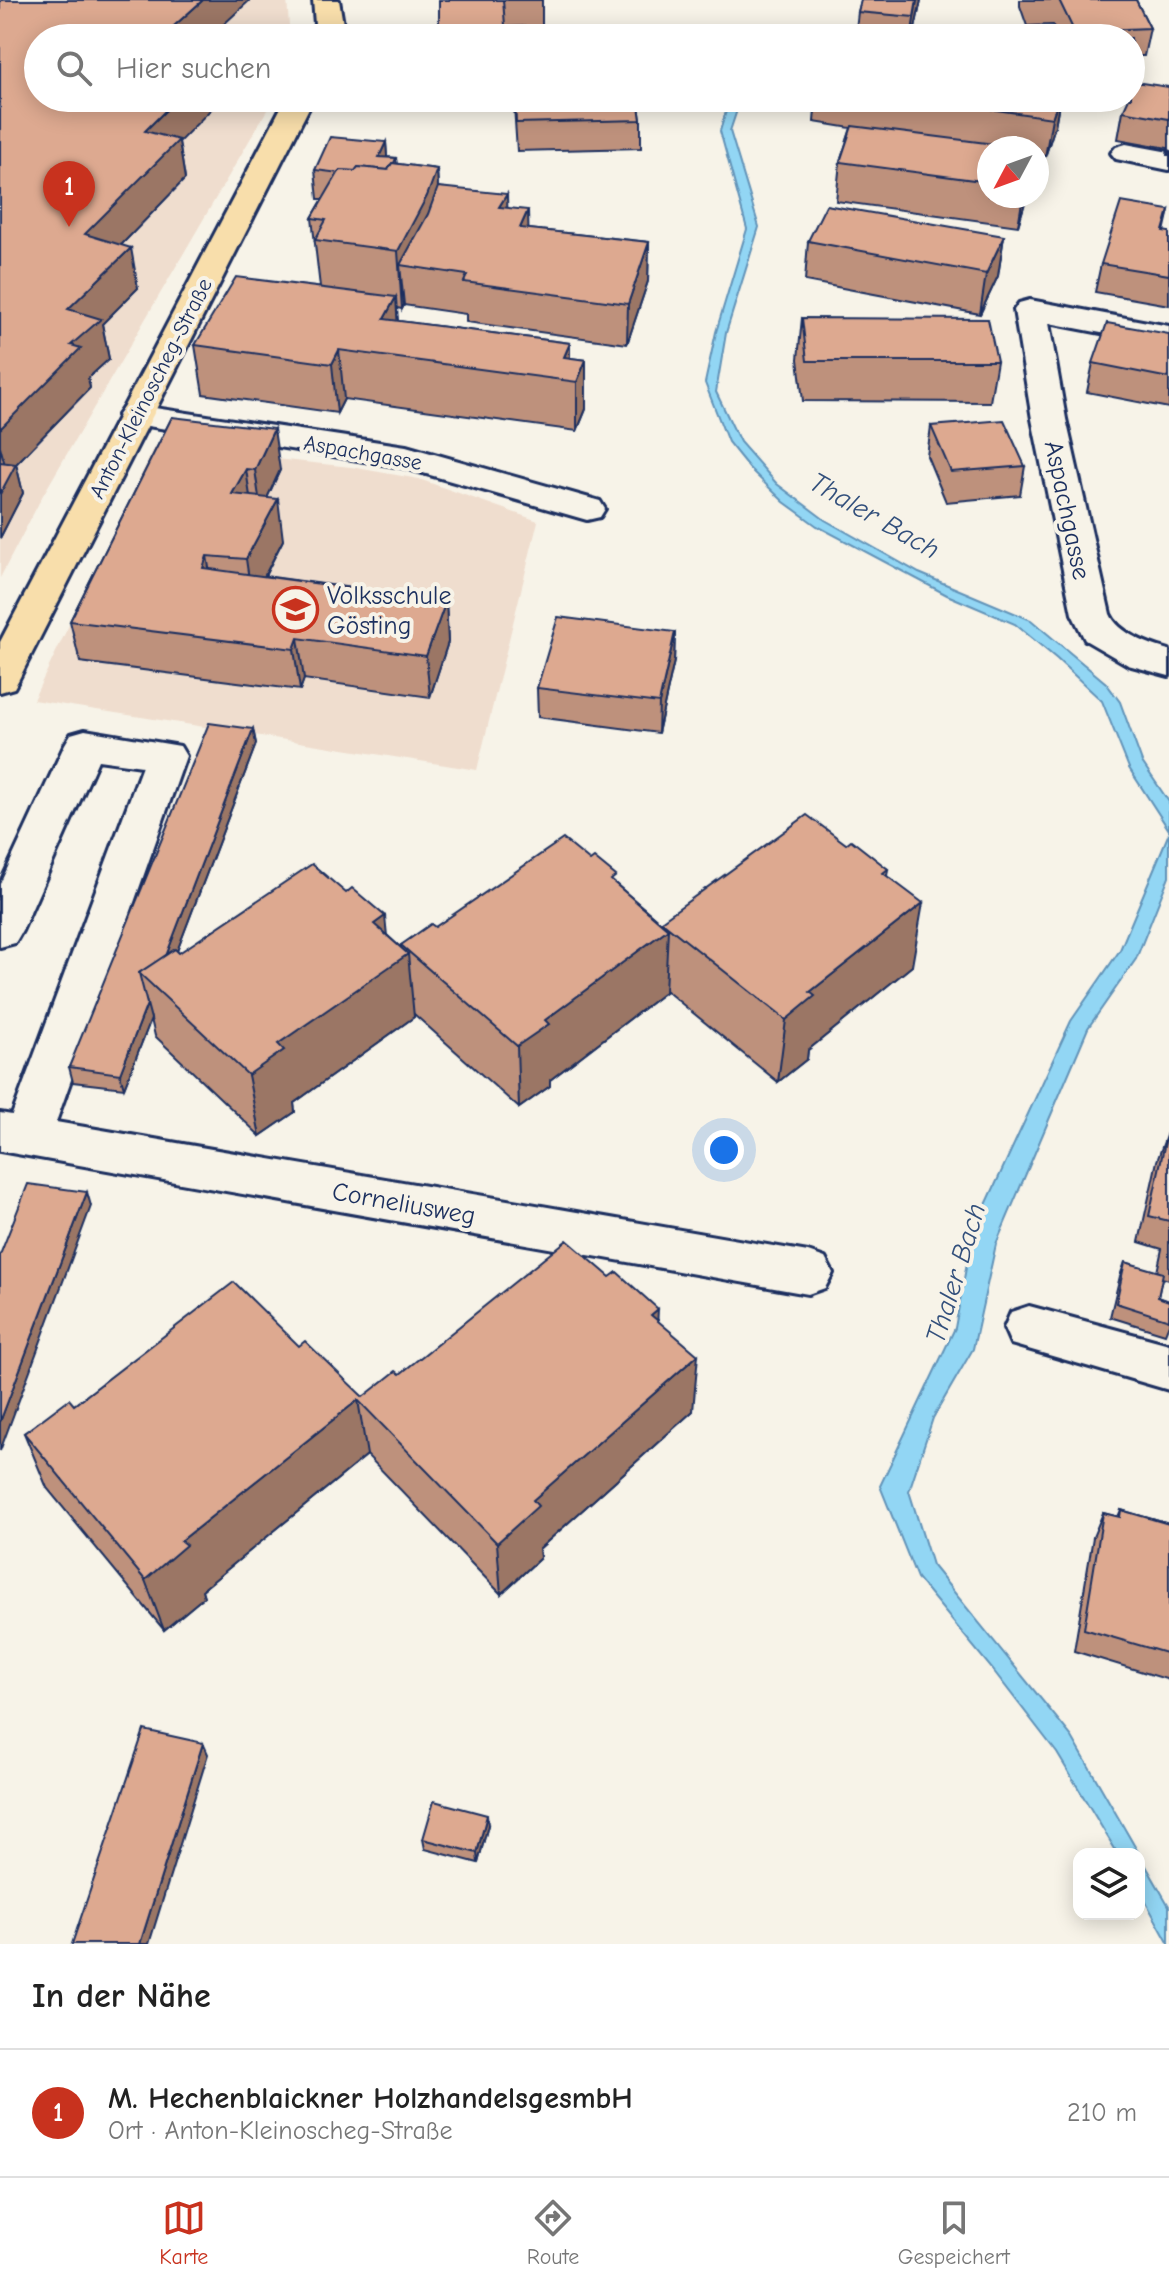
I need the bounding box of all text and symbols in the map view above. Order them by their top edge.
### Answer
search box [24,24,1145,112]
icon: search [52,46,96,90]
text: Hier suchen [116,51,271,86]
north arrow [977,136,1049,208]
pin: 1 [43,161,95,227]
street label: Anton-Kleinoscheg-Straße [84,274,218,503]
street label: Aspachgasse [302,430,424,476]
street label: Aspachgasse [1038,438,1096,582]
water label: Thaler Bach [804,466,945,566]
place label: Volksschule Gösting [327,581,451,641]
school or university icon: Volksschule Gösting [272,586,320,634]
your location [704,1130,744,1170]
street label: Corneliusweg [330,1177,478,1231]
water label: Thaler Bach [919,1199,992,1347]
map controls [1073,1848,1145,1920]
button: layers [1073,1848,1145,1920]
text: In der Nähe [32,1976,211,2016]
text: M. Hechenblaickner HolzhandelsgesmbH [108,2081,633,2116]
text: 1 [53,2098,63,2128]
text: 210 m [1067,2098,1137,2128]
text: Ort · Anton-Kleinoscheg-Straße [108,2116,453,2146]
tab: Karte [159,2196,208,2270]
tab: Route [527,2196,579,2270]
tab: Gespeichert [898,2196,1010,2270]

